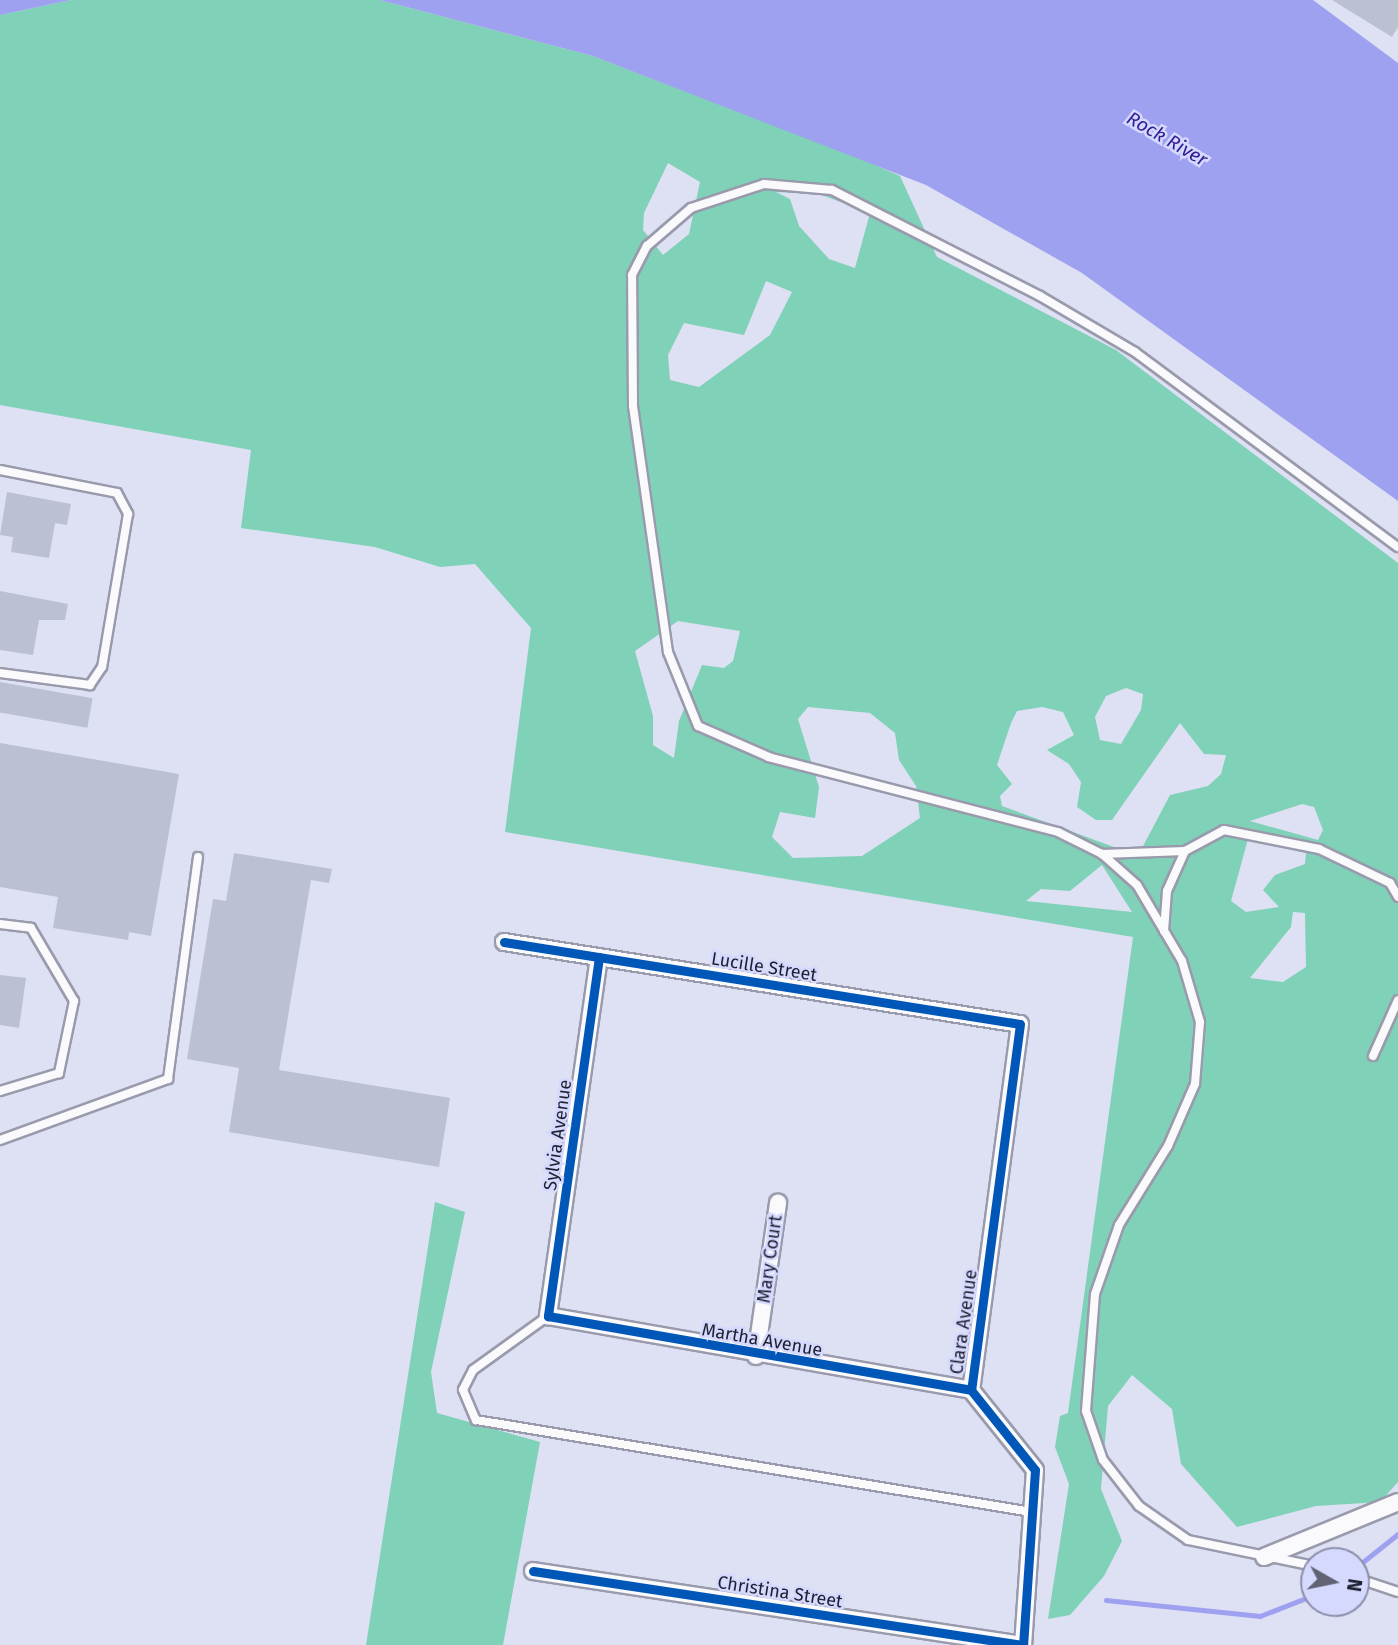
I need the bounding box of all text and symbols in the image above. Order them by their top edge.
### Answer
water label: Rock River [1123,107,1211,171]
street label: Lucille Street [710,948,818,986]
street label: Sylvia Avenue [540,1078,576,1192]
street label: Mary Court [753,1214,787,1304]
street label: Clara Avenue [946,1268,982,1376]
street label: Martha Avenue [700,1319,824,1361]
north arrow [1300,1547,1370,1617]
street label: Christina Street [716,1571,844,1613]
text: N [1342,1577,1367,1593]

